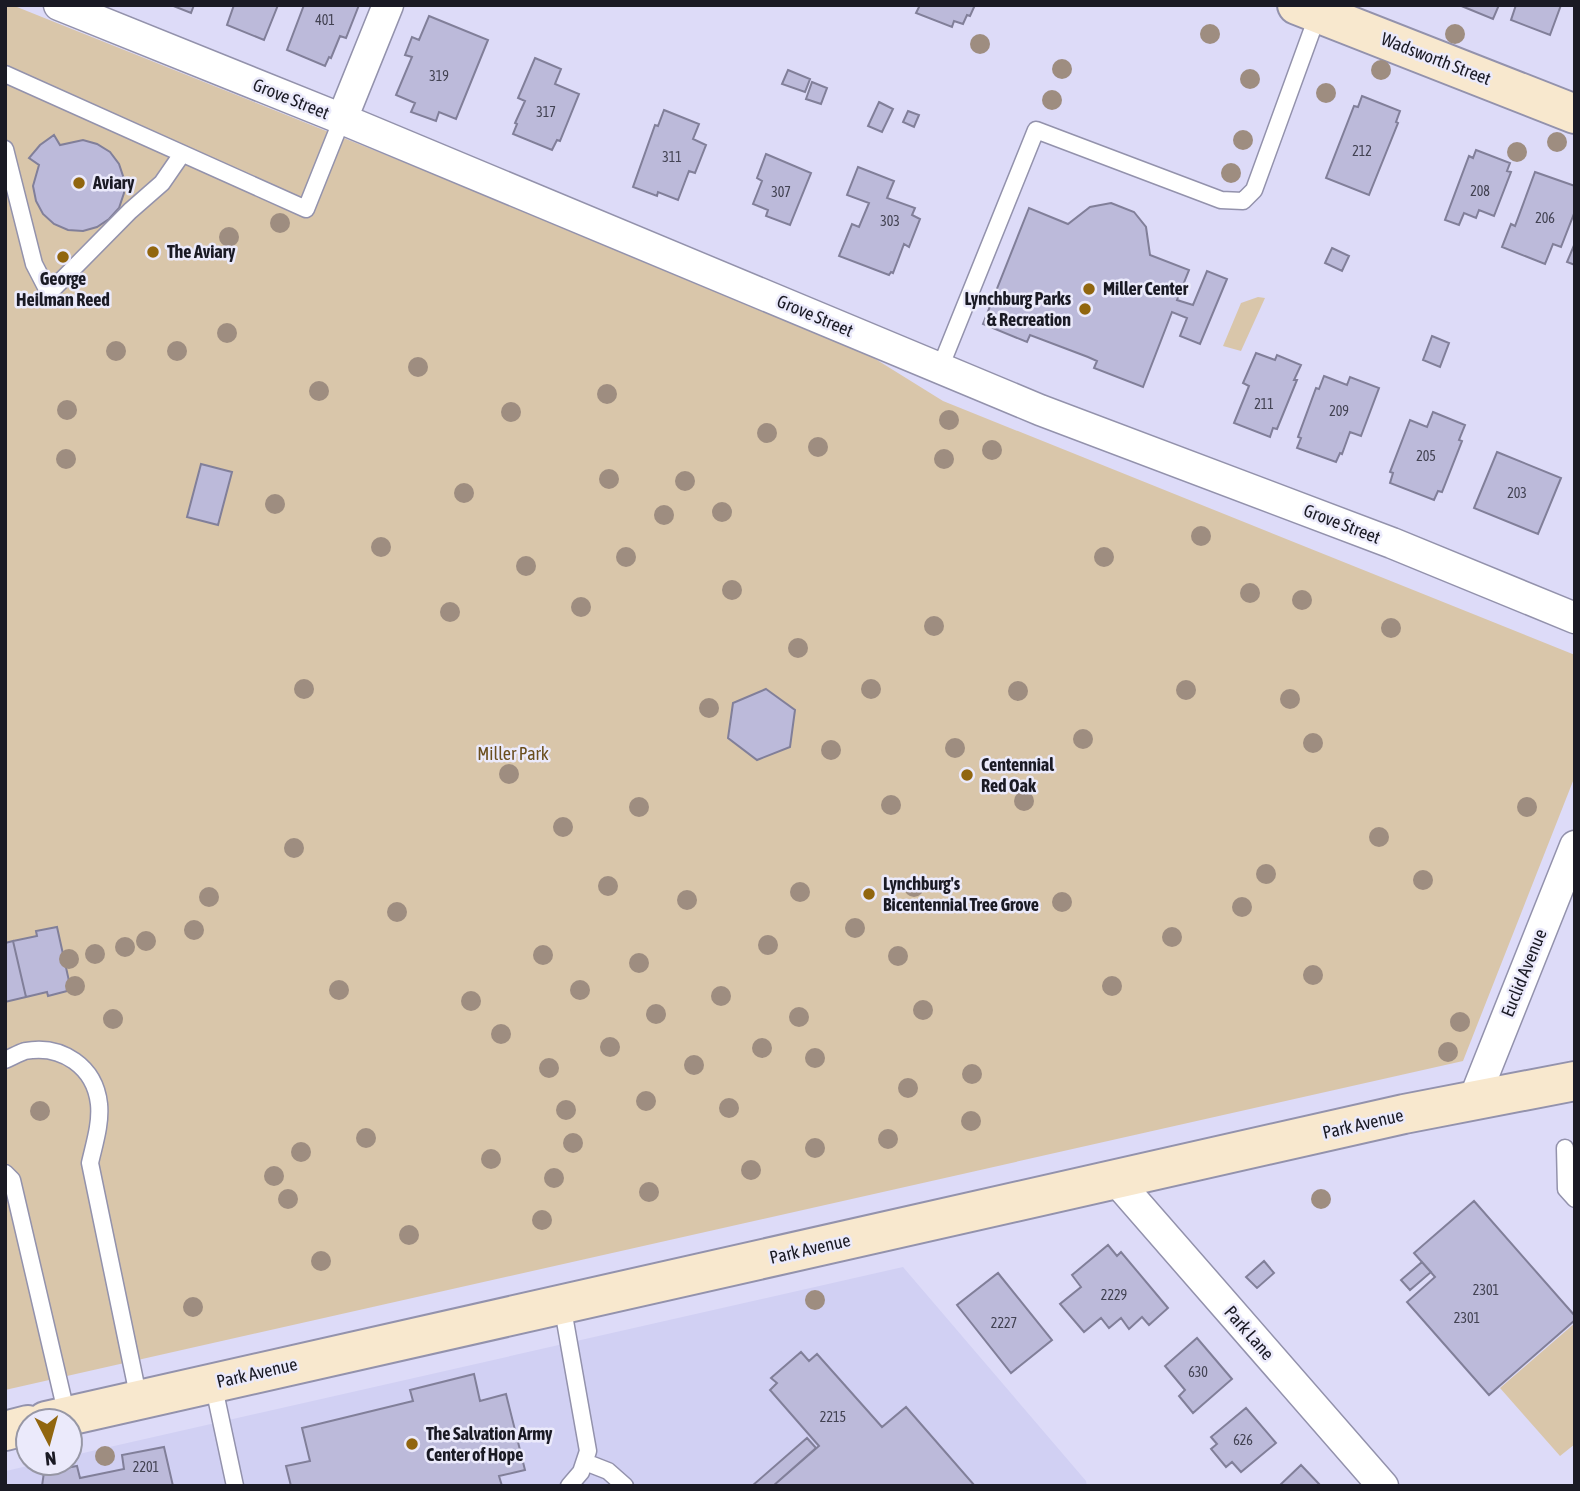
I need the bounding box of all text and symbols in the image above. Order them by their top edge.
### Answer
house number: 401 [315,12,335,28]
street label: Wadsworth Street [1378,28,1494,89]
house number: 319 [429,68,449,84]
street label: Grove Street [250,74,332,123]
house number: 317 [536,104,556,120]
house number: 212 [1352,143,1372,159]
house number: 311 [662,149,682,165]
place label: Aviary [92,172,135,193]
marker: Aviary [71,175,87,191]
house number: 208 [1470,183,1490,199]
house number: 307 [771,184,791,200]
house number: 206 [1535,210,1555,226]
house number: 303 [880,213,900,229]
place label: The Aviary [167,241,236,262]
marker: The Aviary [145,244,161,260]
marker: George Heilman Reed [55,249,71,265]
place label: George Heilman Reed [16,268,110,310]
place label: Miller Center [1103,278,1189,299]
marker: Miller Center [1081,281,1097,297]
place label: Lynchburg Parks & Recreation [964,288,1072,330]
street label: Grove Street [774,290,856,341]
marker: Lynchburg Parks & Recreation [1077,301,1093,317]
house number: 211 [1254,396,1274,412]
house number: 209 [1329,403,1349,419]
house number: 205 [1416,448,1436,464]
house number: 203 [1507,485,1527,501]
street label: Grove Street [1301,499,1384,548]
park label: Miller Park [477,743,549,764]
place label: Centennial Red Oak [981,754,1054,796]
marker: Centennial Red Oak [959,767,975,783]
place label: Lynchburg's Bicentennial Tree Grove [883,873,1039,915]
marker: Lynchburg's Bicentennial Tree Grove [861,886,877,902]
street label: Euclid Avenue [1496,926,1551,1020]
street label: Park Avenue [1320,1104,1405,1143]
street label: Park Avenue [767,1229,852,1268]
house number: 2301 [1473,1282,1499,1298]
house number: 2229 [1101,1287,1127,1303]
street label: Park Lane [1220,1301,1279,1364]
house number: 2301 [1454,1310,1480,1326]
house number: 2227 [991,1315,1017,1331]
street label: Park Avenue [214,1353,299,1392]
house number: 630 [1188,1364,1208,1380]
north arrow [14,1407,84,1477]
house number: 2215 [820,1409,846,1425]
place label: The Salvation Army Center of Hope [426,1423,553,1465]
house number: 626 [1233,1432,1253,1448]
marker: The Salvation Army Center of Hope [404,1436,420,1452]
text: N [44,1447,58,1470]
house number: 2201 [133,1459,159,1475]

